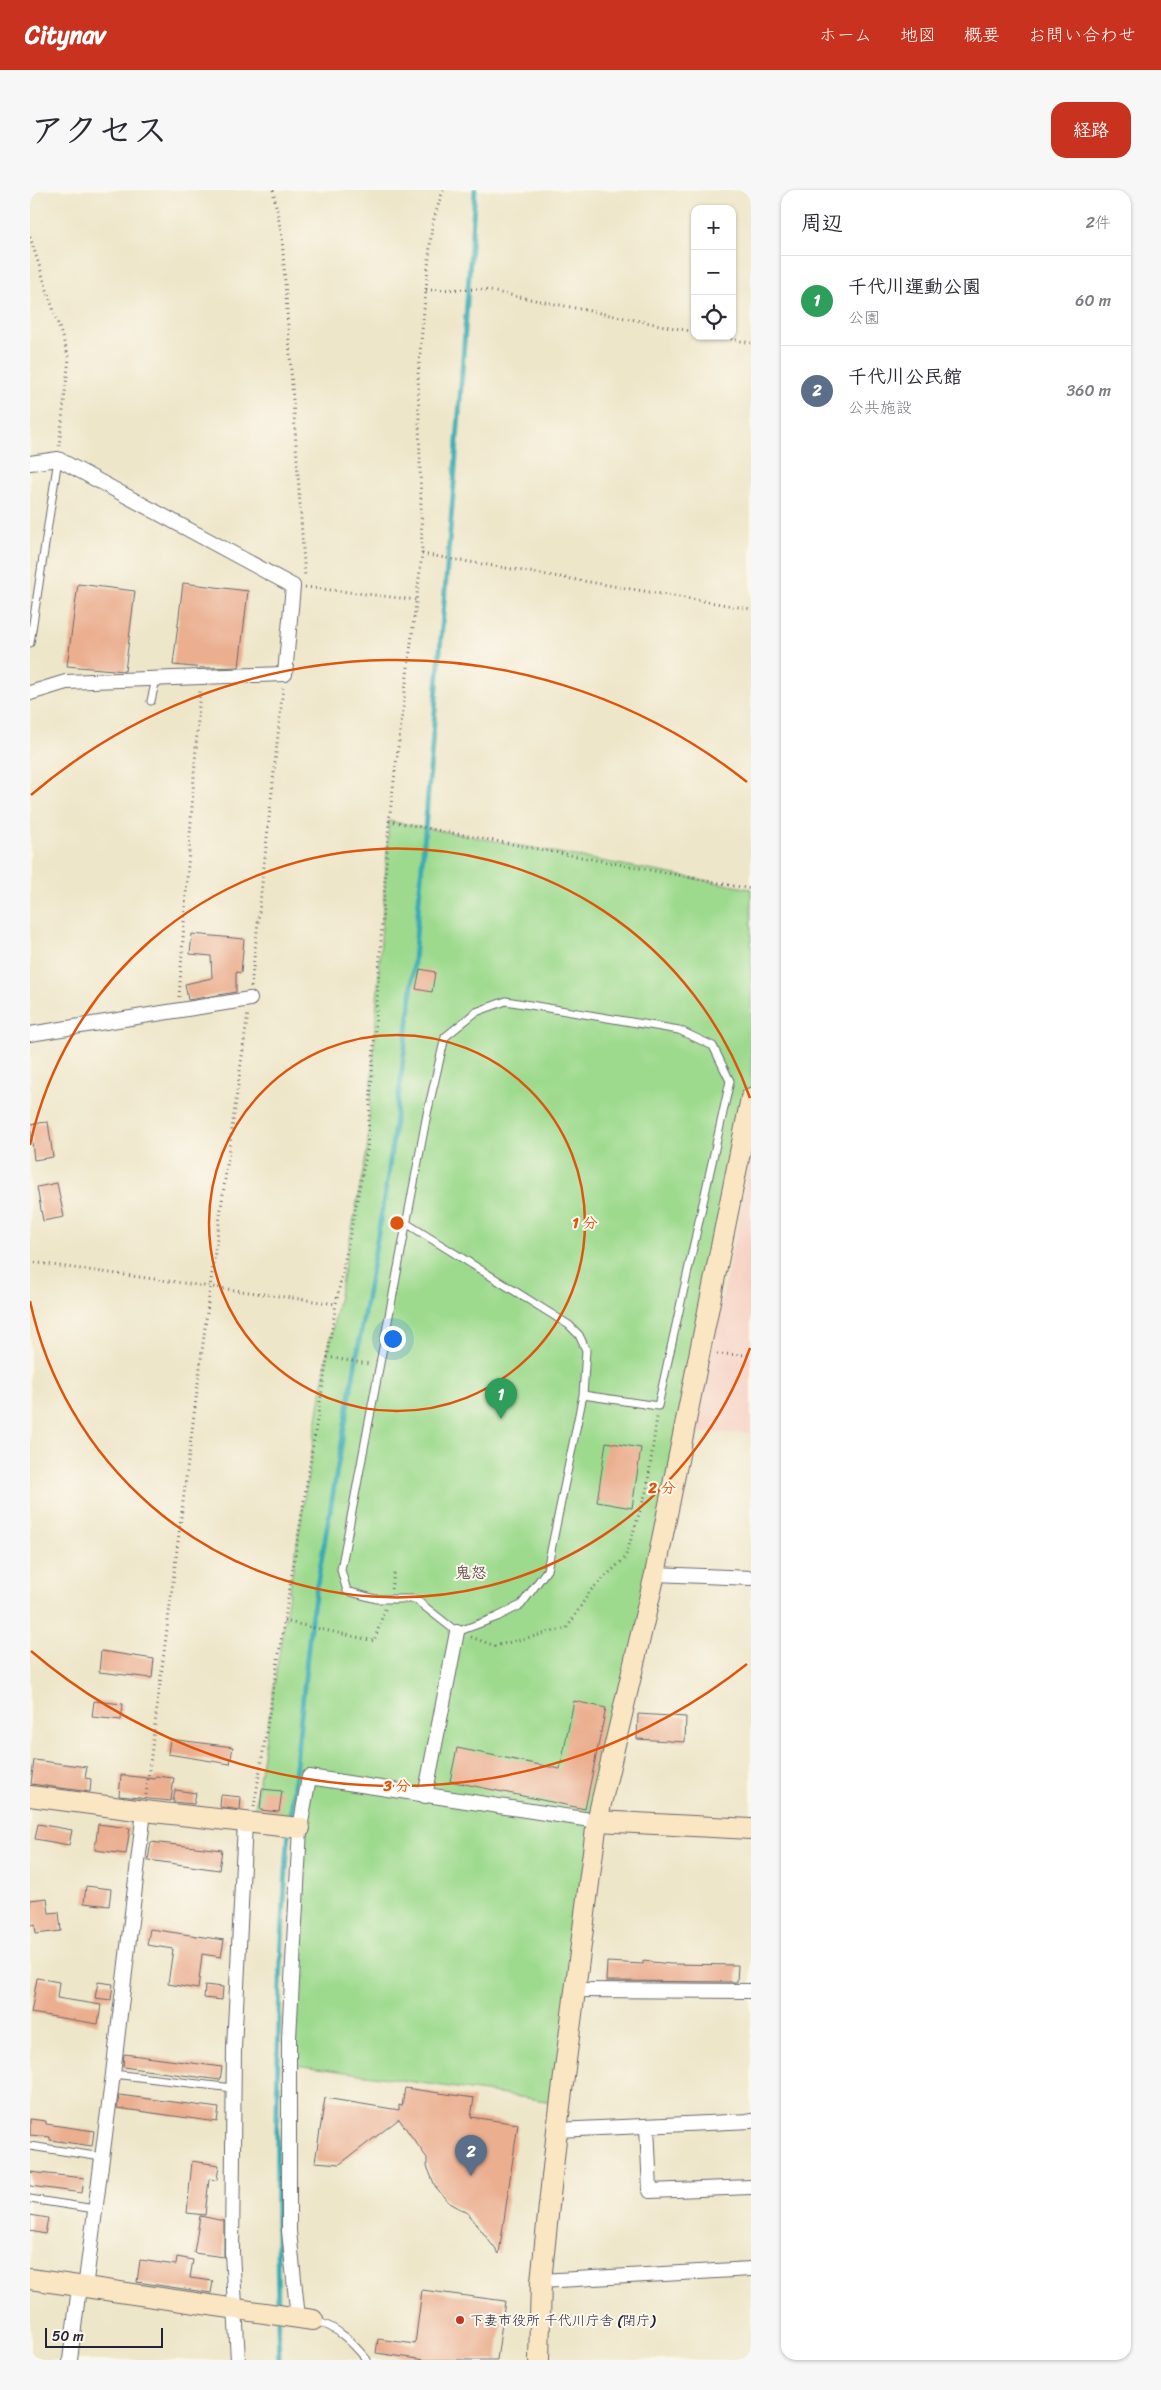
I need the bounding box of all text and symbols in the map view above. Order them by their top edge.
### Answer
text: Citynav [25,14,106,56]
text: ホーム [819,19,872,51]
text: 地図 [900,19,936,51]
text: 概要 [964,19,1000,51]
text: お問い合わせ [1028,19,1136,51]
text: アクセス [30,99,168,161]
button: 経路 [1051,102,1131,158]
text: 周辺 [801,204,843,242]
map controls [691,205,736,340]
button: + [691,205,736,250]
text: 2件 [1086,208,1111,237]
button: − [691,250,736,295]
text: 千代川運動公園 [848,270,981,303]
text: 1 [814,286,820,315]
text: 60 m [1075,286,1111,315]
button: locate [691,295,736,340]
text: 公園 [848,303,880,332]
text: 千代川公民館 [848,360,962,393]
text: 2 [812,376,822,405]
text: 360 m [1067,376,1111,405]
text: 公共施設 [848,393,912,422]
text: 1 分 [572,1210,598,1236]
centre of rings [388,1214,406,1232]
your location [380,1326,406,1352]
pin: 1 [485,1378,517,1419]
text: 2 分 [647,1475,676,1501]
district label: 鬼怒 [455,1558,487,1587]
text: 3 分 [382,1773,411,1799]
pin: 2 [455,2135,487,2176]
place label: 下妻市役所 千代川庁舎 (閉庁) [470,2308,656,2333]
marker: 下妻市役所 千代川庁舎 (閉庁) [454,2314,466,2326]
text: 50 m [52,2324,84,2349]
scale bar [45,2325,162,2348]

